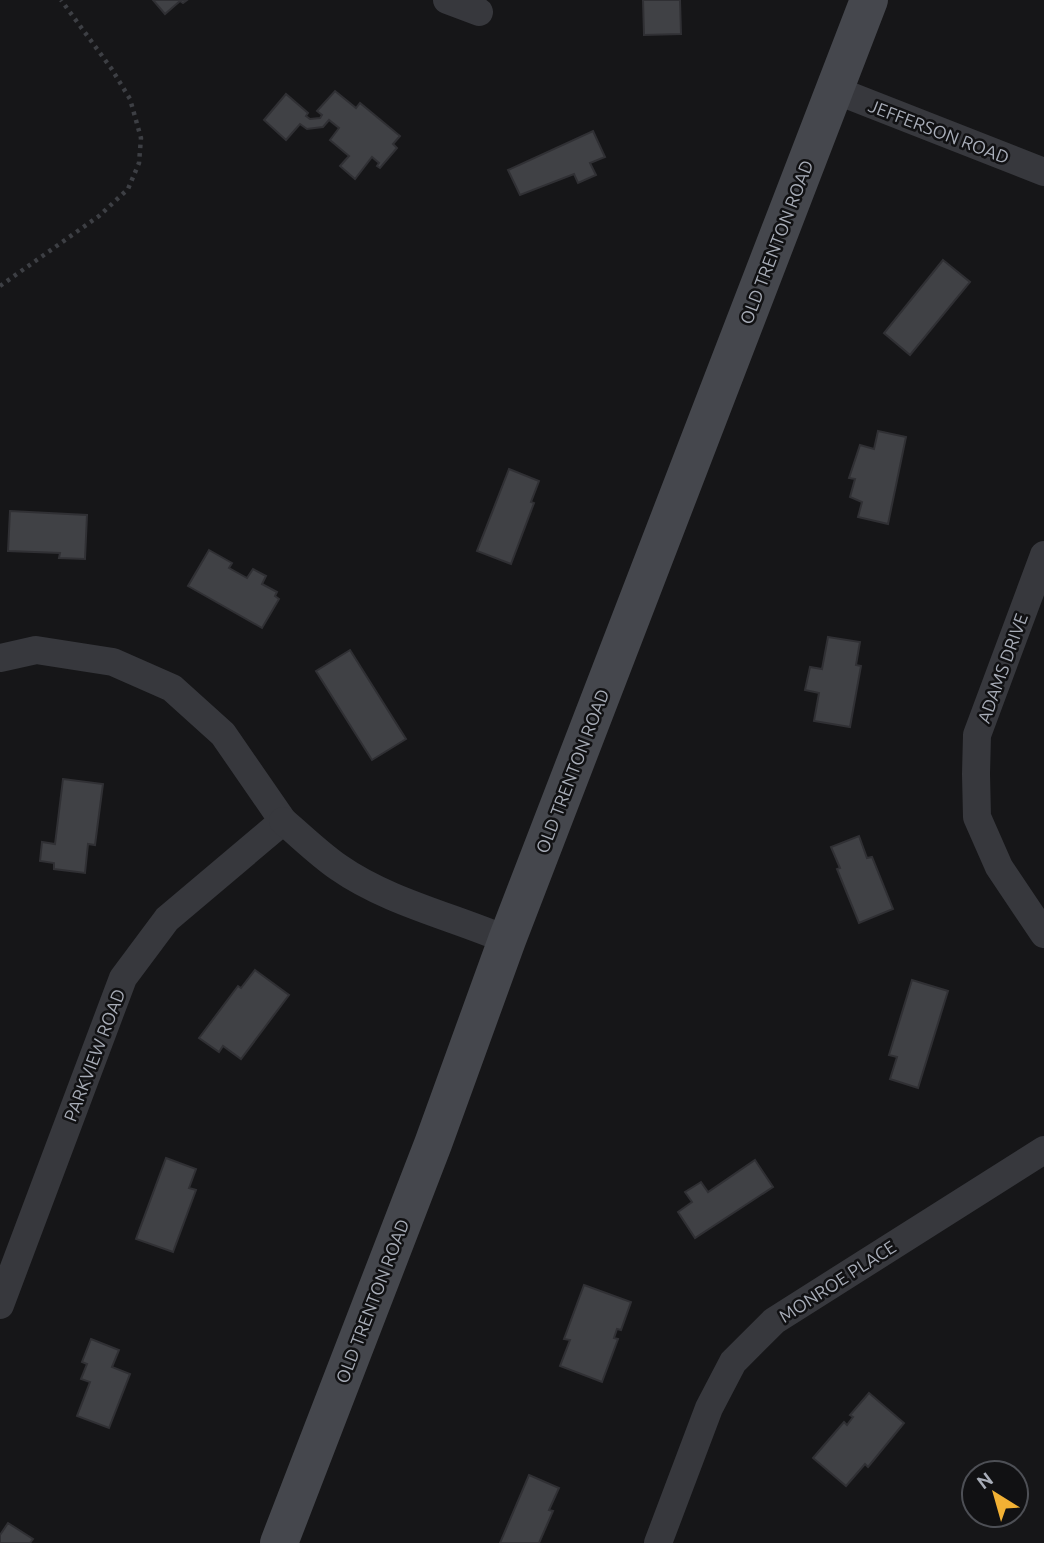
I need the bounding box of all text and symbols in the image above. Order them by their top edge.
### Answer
street label: JEFFERSON ROAD [866,95,1012,167]
street label: OLD TRENTON ROAD [735,157,817,327]
street label: ADAMS DRIVE [973,610,1031,726]
street label: OLD TRENTON ROAD [531,686,613,856]
street label: PARKVIEW ROAD [59,986,129,1124]
street label: OLD TRENTON ROAD [331,1216,413,1386]
street label: MONROE PLACE [775,1236,899,1326]
north arrow [960,1459,1030,1529]
text: N [972,1467,997,1493]

